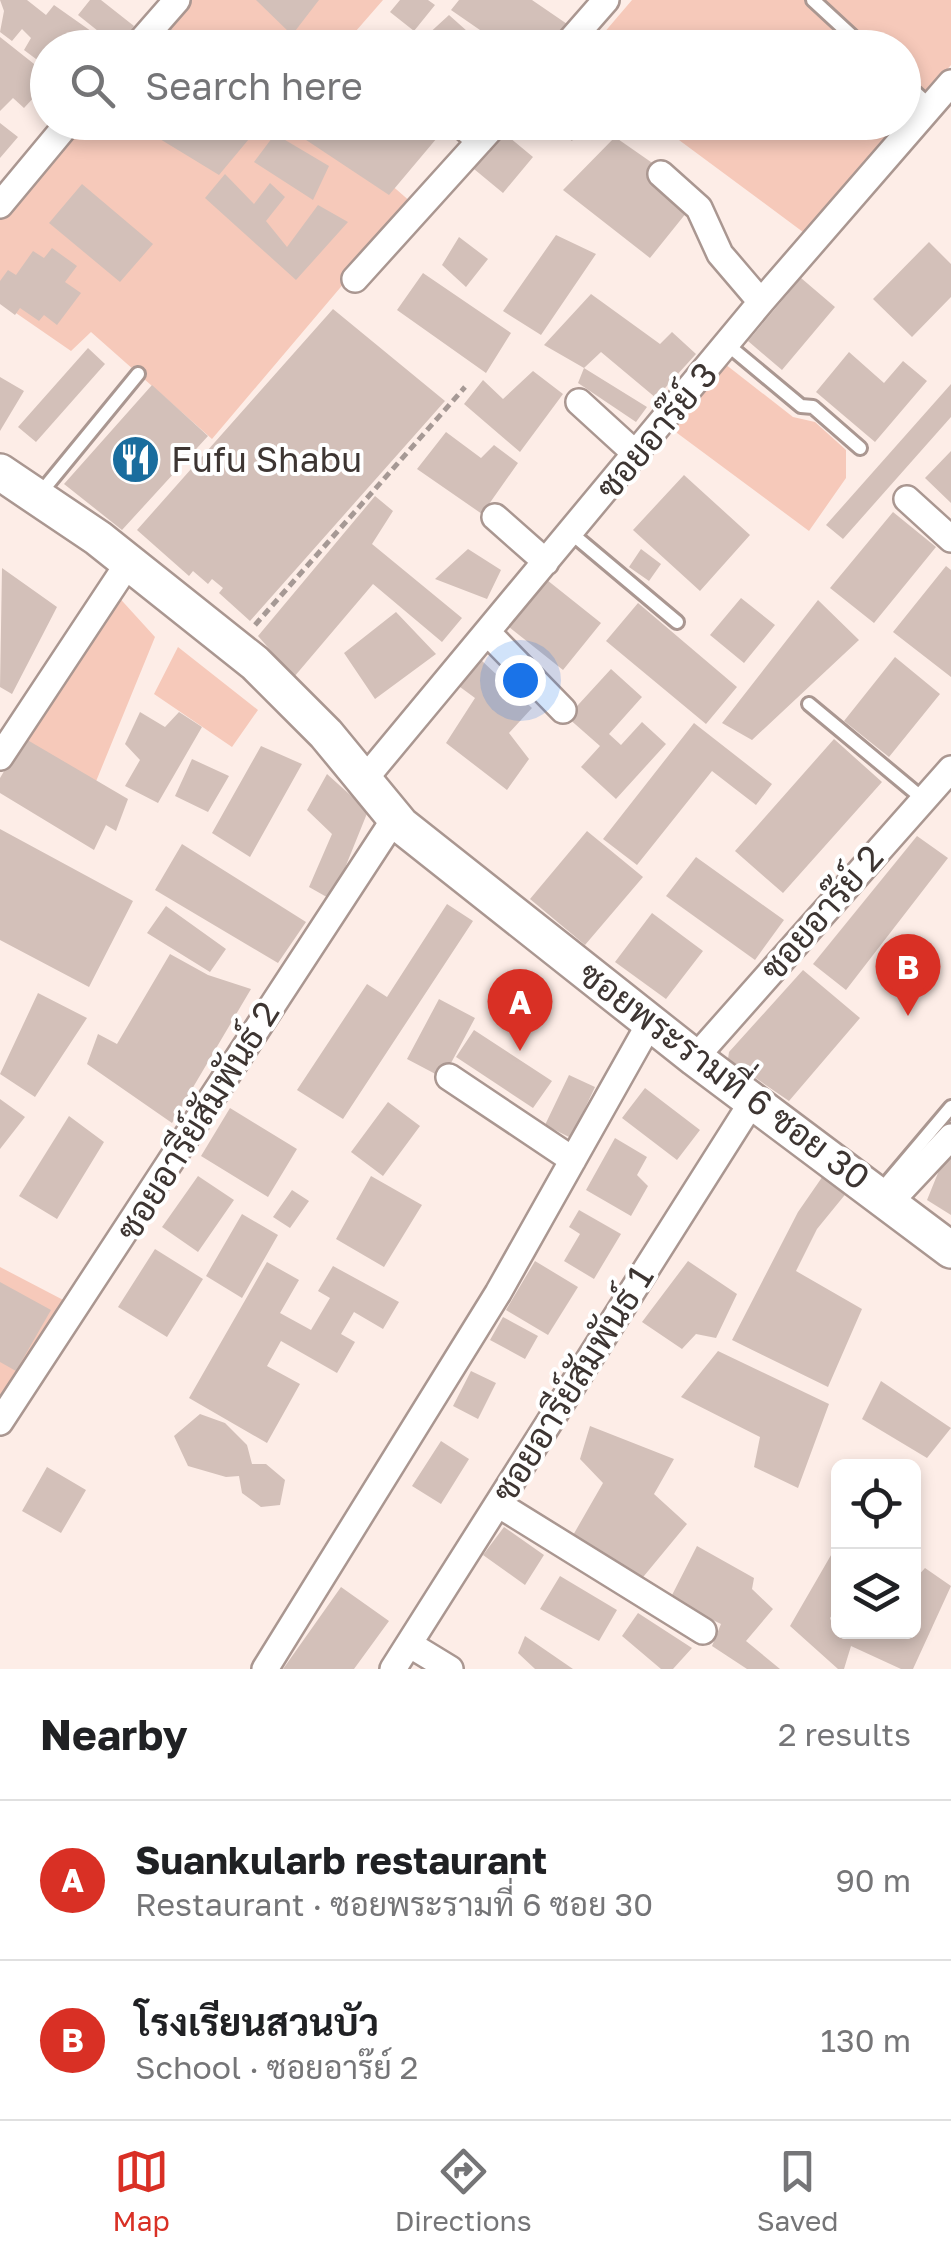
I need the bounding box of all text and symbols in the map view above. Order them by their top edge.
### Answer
search box [30,30,921,140]
icon: search [65,58,120,113]
text: Search here [145,63,363,108]
street label: ซอยอาร๊ย์ 3 [586,353,726,507]
restaurant icon: Fufu Shabu [110,434,162,486]
place label: Fufu Shabu [171,438,362,480]
your location [495,655,546,706]
street label: ซอยอาร๊ย์ 2 [750,835,891,989]
pin: B [876,934,940,1016]
street label: ซอยพระรามที่ 6 ซอย 30 [571,945,884,1198]
pin: A [488,968,552,1051]
street label: ซอยอารีย์สัมพันธ์ 2 [106,993,288,1248]
street label: ซอยอารีย์สัมพันธ์ 1 [482,1257,662,1509]
map controls [831,1459,921,1639]
button: locate [831,1459,921,1549]
button: layers [831,1549,921,1639]
text: Nearby [40,1709,188,1759]
text: 2 results [778,1715,911,1753]
text: Suankularb restaurant [135,1837,547,1882]
text: A [61,1861,84,1899]
text: 90 m [835,1861,911,1899]
text: Restaurant · ซอยพระรามที่ 6 ซอย 30 [135,1885,653,1923]
text: โรงเรียนสวนบัว [135,1999,379,2044]
text: B [61,2021,84,2059]
text: 130 m [821,2021,911,2059]
text: School · ซอยอาร๊ย์ 2 [135,2048,418,2086]
tab: Map [113,2144,170,2237]
tab: Directions [395,2144,532,2237]
tab: Saved [757,2144,838,2237]

